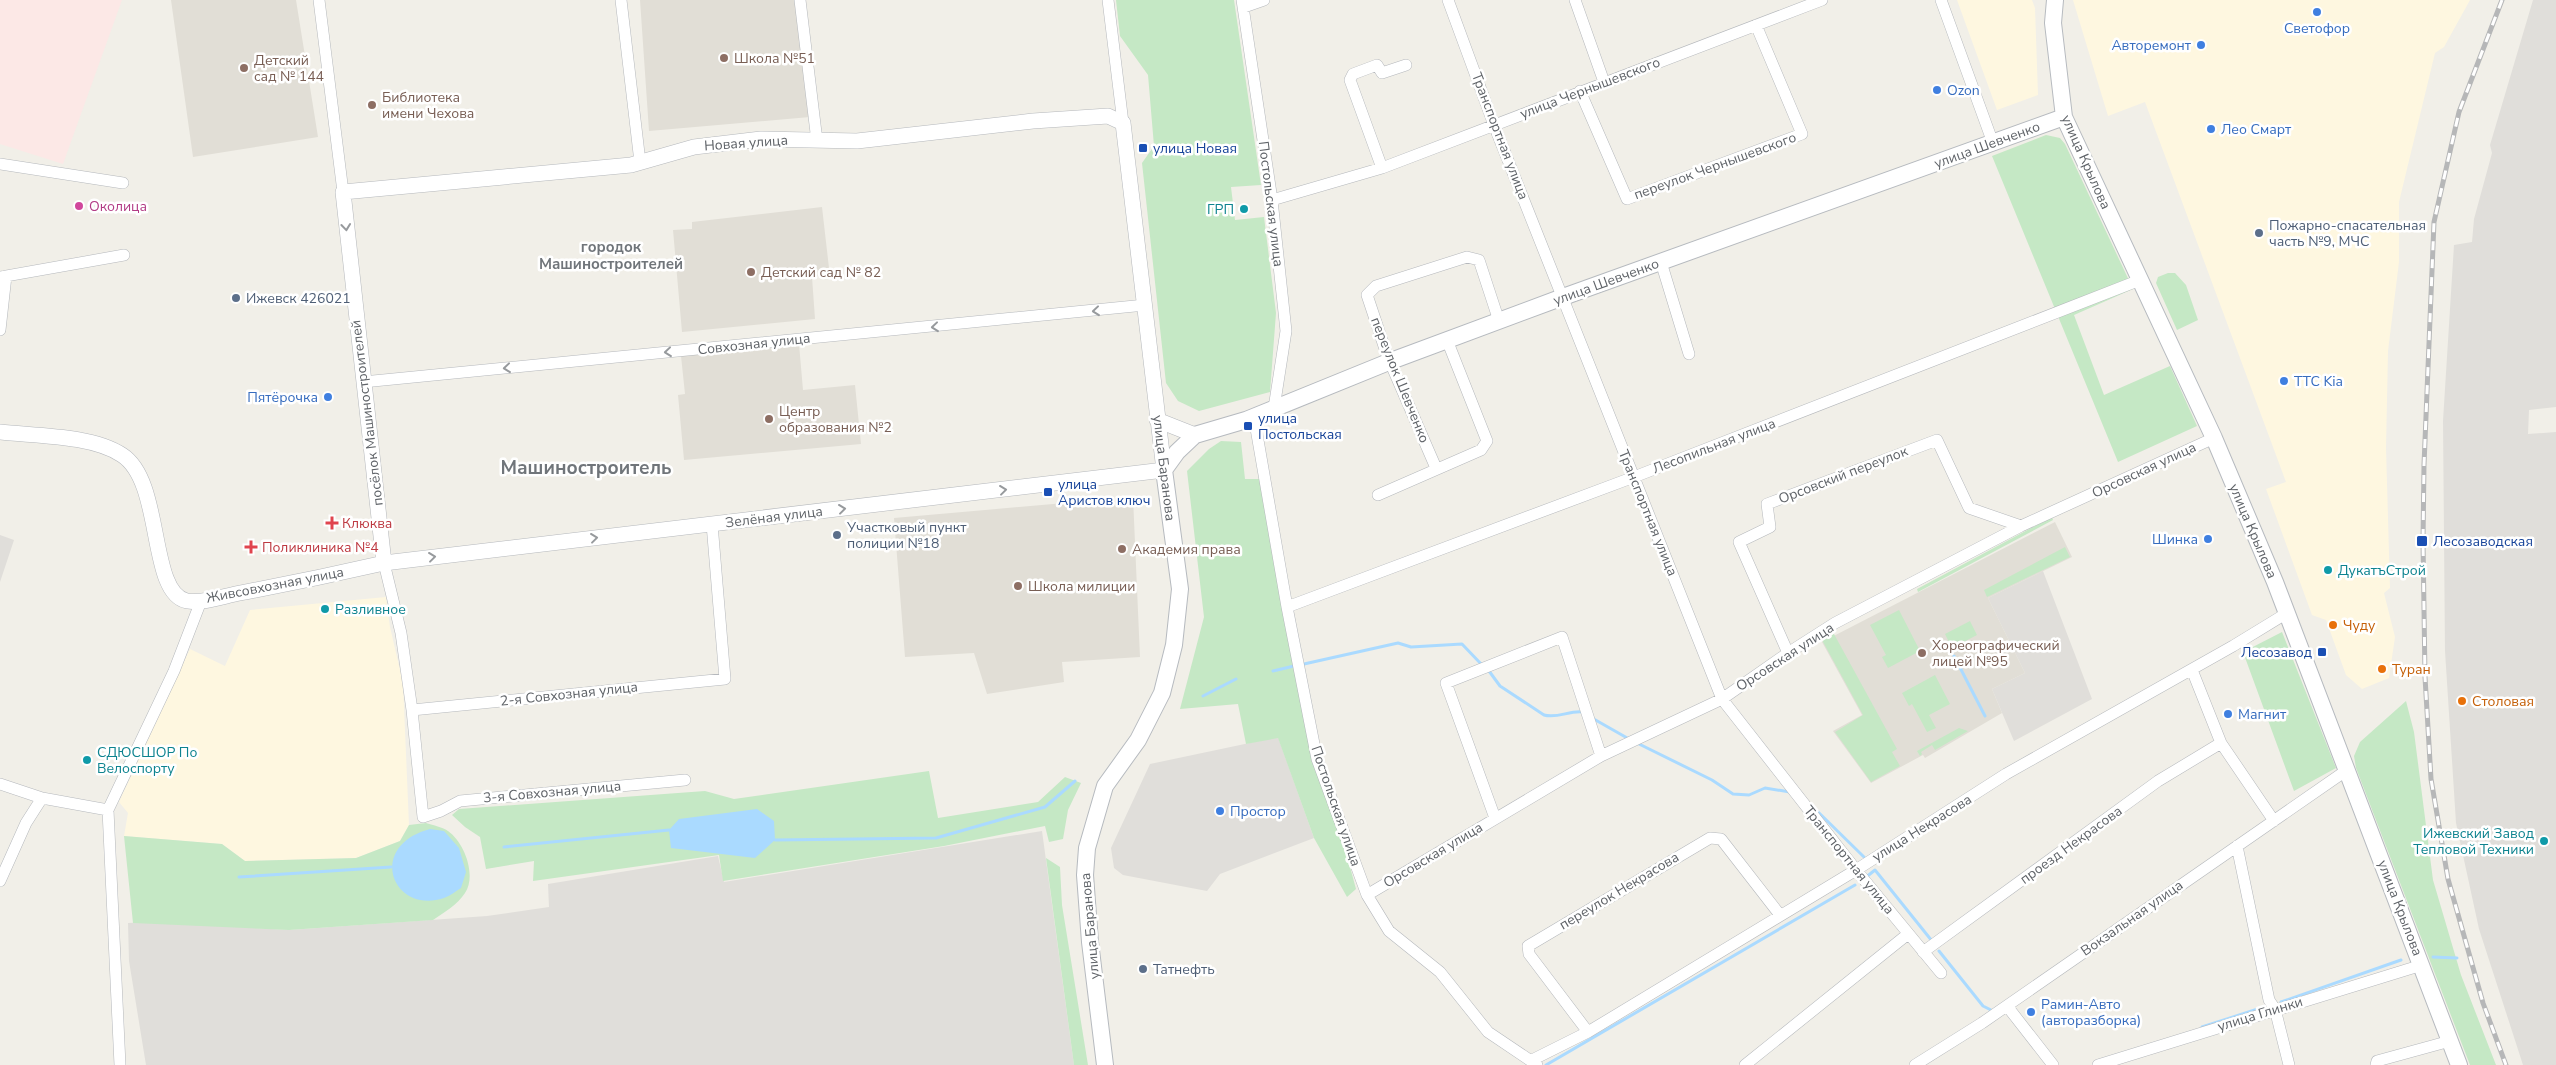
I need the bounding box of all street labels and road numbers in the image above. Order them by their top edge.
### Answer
street label: улица Чернышевского [1517,52,1663,124]
street label: Транспортная улица [1467,70,1533,202]
street label: улица Крылова [2057,112,2115,212]
street label: улица Шевченко [1931,117,2043,173]
street label: переулок Чернышевского [1631,128,1799,204]
street label: Новая улица [703,131,789,155]
street label: Постольская улица [1254,140,1288,268]
street label: улица Шевченко [1550,254,1662,310]
street label: переулок Шевченко [1366,314,1434,446]
street label: посёлок Машиностроителей [346,319,388,507]
street label: Совхозная улица [697,329,811,359]
street label: улица Баранова [1148,414,1180,522]
street label: Лесопильная улица [1650,414,1778,478]
street label: Орсовская улица [2089,438,2199,502]
street label: Орсовский переулок [1776,441,1911,508]
street label: Транспортная улица [1614,447,1682,579]
street label: улица Крылова [2224,481,2282,581]
street label: Зелёная улица [724,502,824,532]
street label: Живсовхозная улица [205,562,345,608]
street label: Орсовская улица [1732,618,1838,696]
street label: 2-я Совхозная улица [499,677,639,711]
street label: Постольская улица [1306,743,1366,869]
street label: 3-я Совхозная улица [482,776,622,808]
street label: улица Некрасова [1869,790,1975,866]
street label: проезд Некрасова [2016,801,2126,889]
street label: Транспортная улица [1799,802,1899,918]
street label: Орсовская улица [1380,818,1486,892]
street label: переулок Некрасова [1556,848,1682,934]
street label: улица Крылова [2373,857,2427,959]
street label: улица Баранова [1076,872,1104,980]
street label: Вокзальная улица [2077,876,2187,960]
street label: улица Глинки [2215,992,2305,1036]

